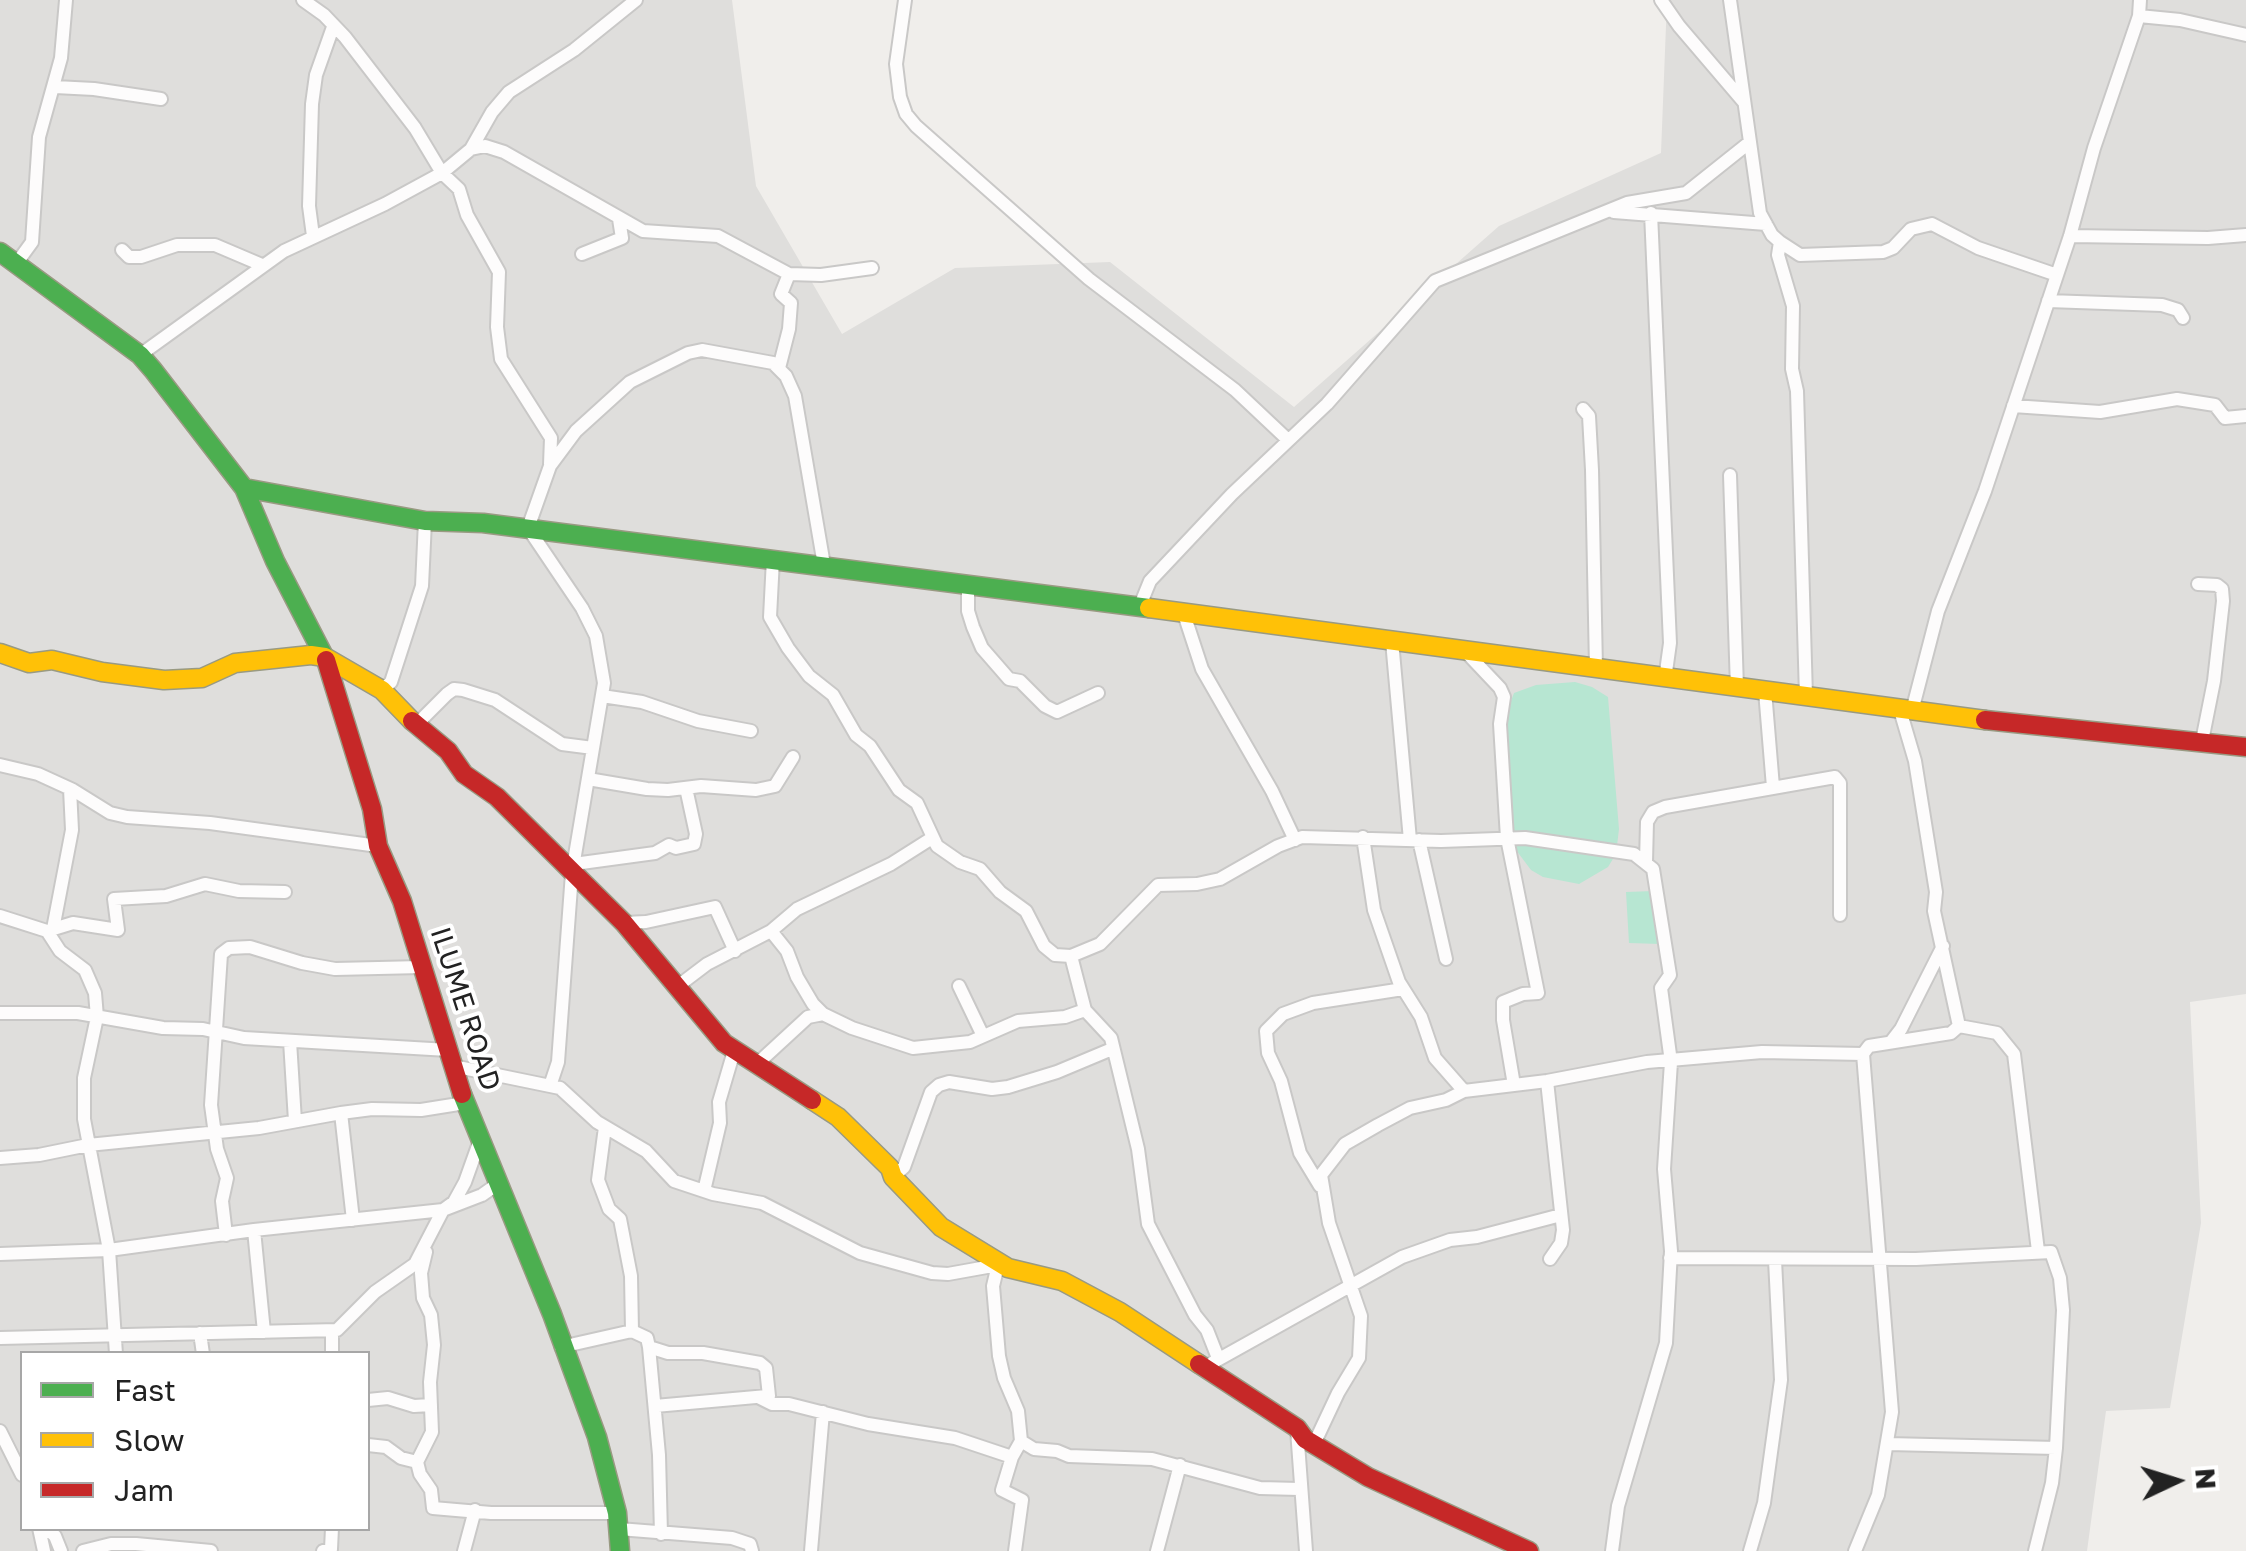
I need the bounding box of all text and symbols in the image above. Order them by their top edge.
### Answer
street label: ILUME ROAD [423,923,507,1095]
legend [20,1351,370,1531]
text: Fast [114,1372,176,1408]
text: Slow [114,1422,185,1458]
north arrow [2126,1431,2226,1531]
text: N [2189,1467,2224,1491]
text: Jam [114,1472,174,1508]

